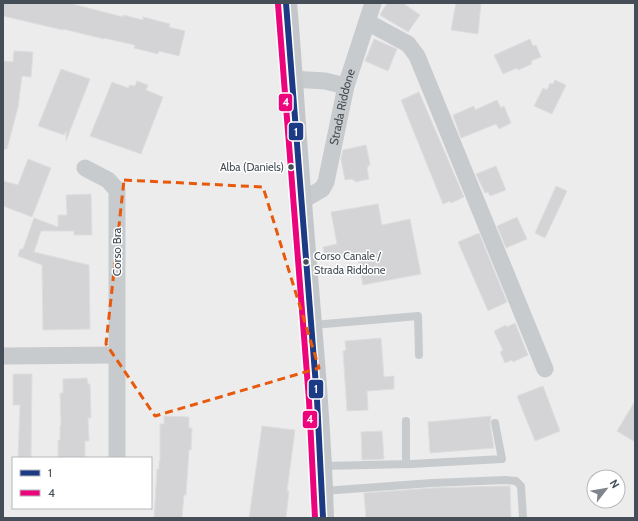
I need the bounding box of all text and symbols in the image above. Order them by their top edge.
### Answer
street label: Strada Riddone [326,67,358,146]
line badge: 4 [278,93,293,112]
text: 4 [283,95,290,109]
line badge: 1 [288,122,304,141]
text: 1 [294,125,298,139]
place label: Alba (Daniels) [220,160,284,174]
marker: Alba (Daniels) [286,162,296,172]
street label: Corso Bra [109,228,124,276]
place label: Corso Canale / Strada Riddone [314,249,386,277]
marker: Corso Canale / Strada Riddone [301,257,311,267]
line badge: 1 [308,379,324,399]
text: 1 [314,382,318,396]
line badge: 4 [302,410,318,429]
text: 4 [307,412,314,426]
legend [12,457,152,509]
text: 1 [48,465,52,480]
north arrow [586,469,626,509]
text: N [607,477,623,491]
text: 4 [48,485,55,500]

